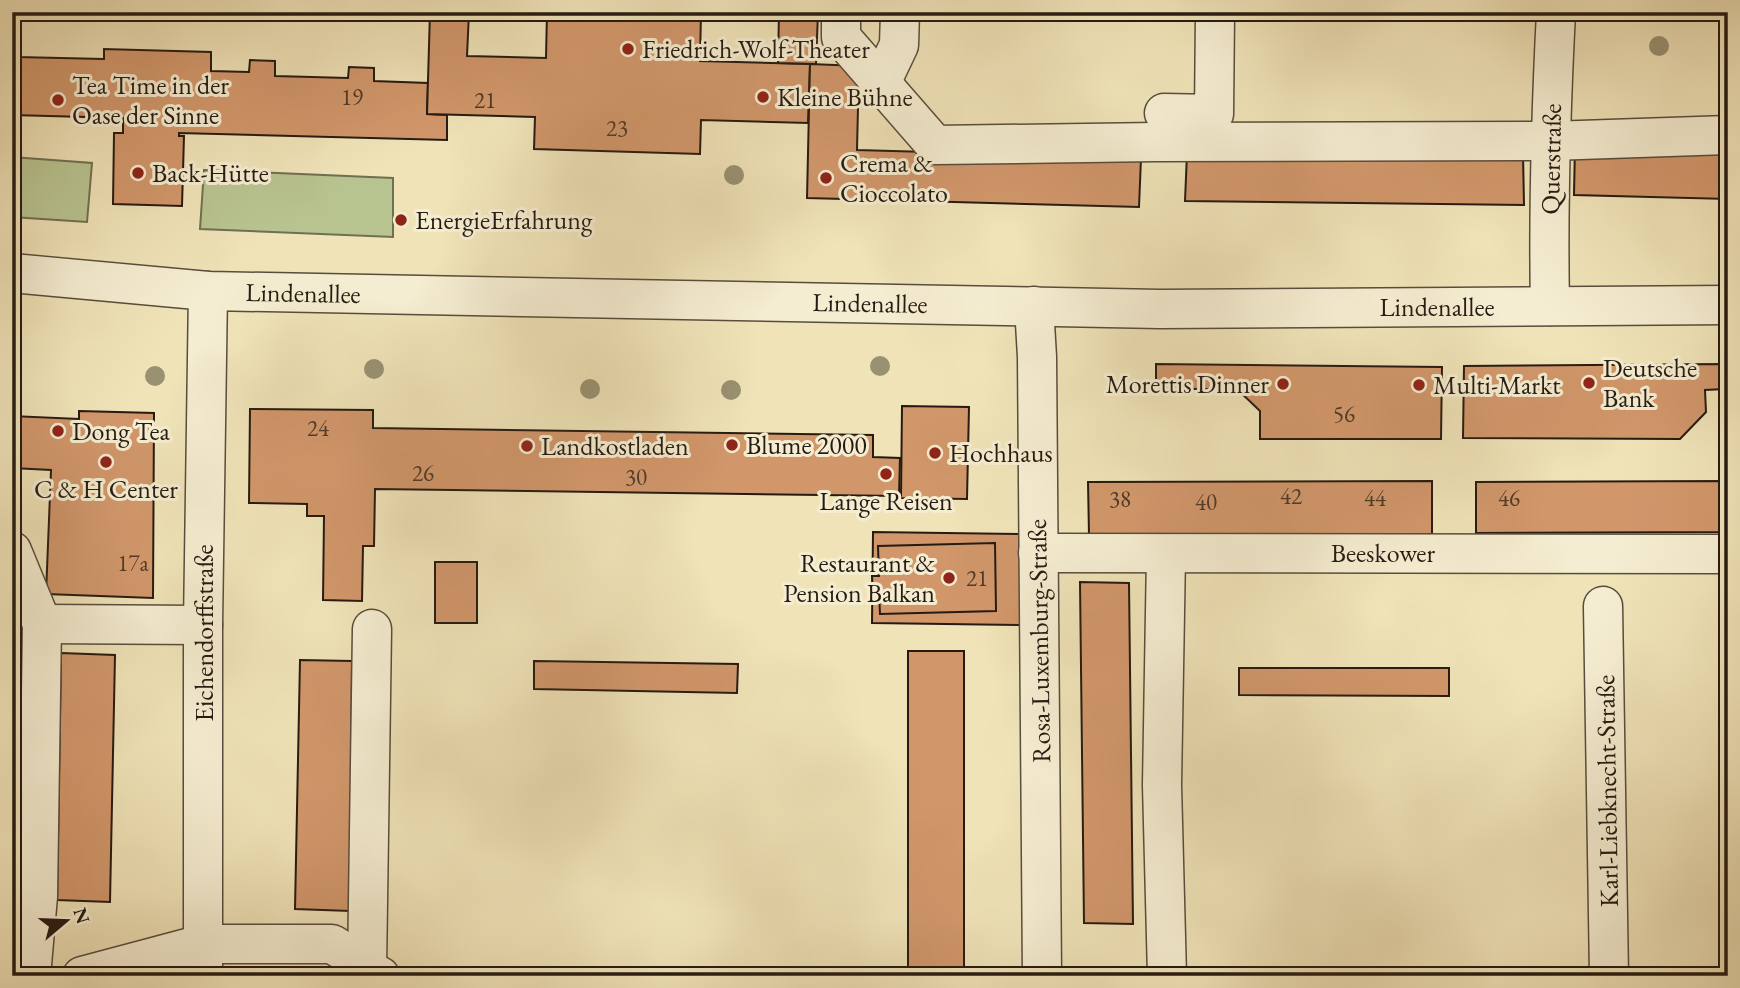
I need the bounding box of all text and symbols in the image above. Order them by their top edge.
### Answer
place label: Friedrich-Wolf-Theater [642,32,870,66]
marker: Friedrich-Wolf-Theater [620,41,636,57]
place label: Tea Time in der Oase der Sinne [72,68,229,132]
place label: Kleine Bühne [777,80,913,114]
house number: 19 [341,82,363,112]
house number: 21 [474,85,496,115]
marker: Kleine Bühne [755,89,771,105]
marker: Tea Time in der Oase der Sinne [50,92,66,108]
street label: Querstraße [1533,103,1569,215]
house number: 23 [606,113,628,143]
place label: Crema & Cioccolato [840,146,948,210]
place label: Back-Hütte [152,156,269,190]
marker: Back-Hütte [130,165,146,181]
marker: Crema & Cioccolato [818,170,834,186]
place label: EnergieErfahrung [415,203,593,237]
marker: EnergieErfahrung [393,212,409,228]
street label: Lindenallee [245,275,361,311]
street label: Lindenallee [812,285,928,321]
street label: Lindenallee [1379,290,1495,324]
place label: Deutsche Bank [1603,351,1697,415]
place label: Morettis Dinner [1106,367,1269,401]
place label: Multi-Markt [1433,368,1560,402]
marker: Deutsche Bank [1581,375,1597,391]
marker: Morettis Dinner [1275,376,1291,392]
marker: Multi-Markt [1411,377,1427,393]
house number: 56 [1333,399,1355,429]
house number: 24 [307,413,330,443]
place label: Dong Tea [72,414,171,448]
marker: Dong Tea [50,423,66,439]
place label: Blume 2000 [746,428,867,462]
place label: Landkostladen [541,429,689,463]
place label: Hochhaus [949,436,1053,470]
marker: Blume 2000 [724,437,740,453]
marker: Landkostladen [519,438,535,454]
marker: Hochhaus [927,445,943,461]
marker: C & H Center [98,454,114,470]
house number: 26 [412,458,434,488]
house number: 30 [625,462,647,492]
marker: Lange Reisen [878,466,894,482]
place label: C & H Center [34,472,178,506]
house number: 42 [1280,481,1302,511]
house number: 44 [1364,483,1387,513]
house number: 46 [1498,483,1520,513]
place label: Lange Reisen [819,484,953,518]
house number: 38 [1109,484,1131,514]
house number: 40 [1195,487,1217,517]
street label: Rosa-Luxemburg-Straße [1020,519,1058,763]
street label: Beeskower [1331,536,1435,570]
street label: Eichendorffstraße [187,544,221,722]
place label: Restaurant & Pension Balkan [783,546,935,610]
house number: 17a [117,548,149,578]
house number: 21 [966,563,988,593]
marker: Restaurant & Pension Balkan [941,570,957,586]
street label: Karl-Liebknecht-Straße [1588,674,1626,908]
north arrow [32,886,102,956]
text: N [67,904,96,928]

